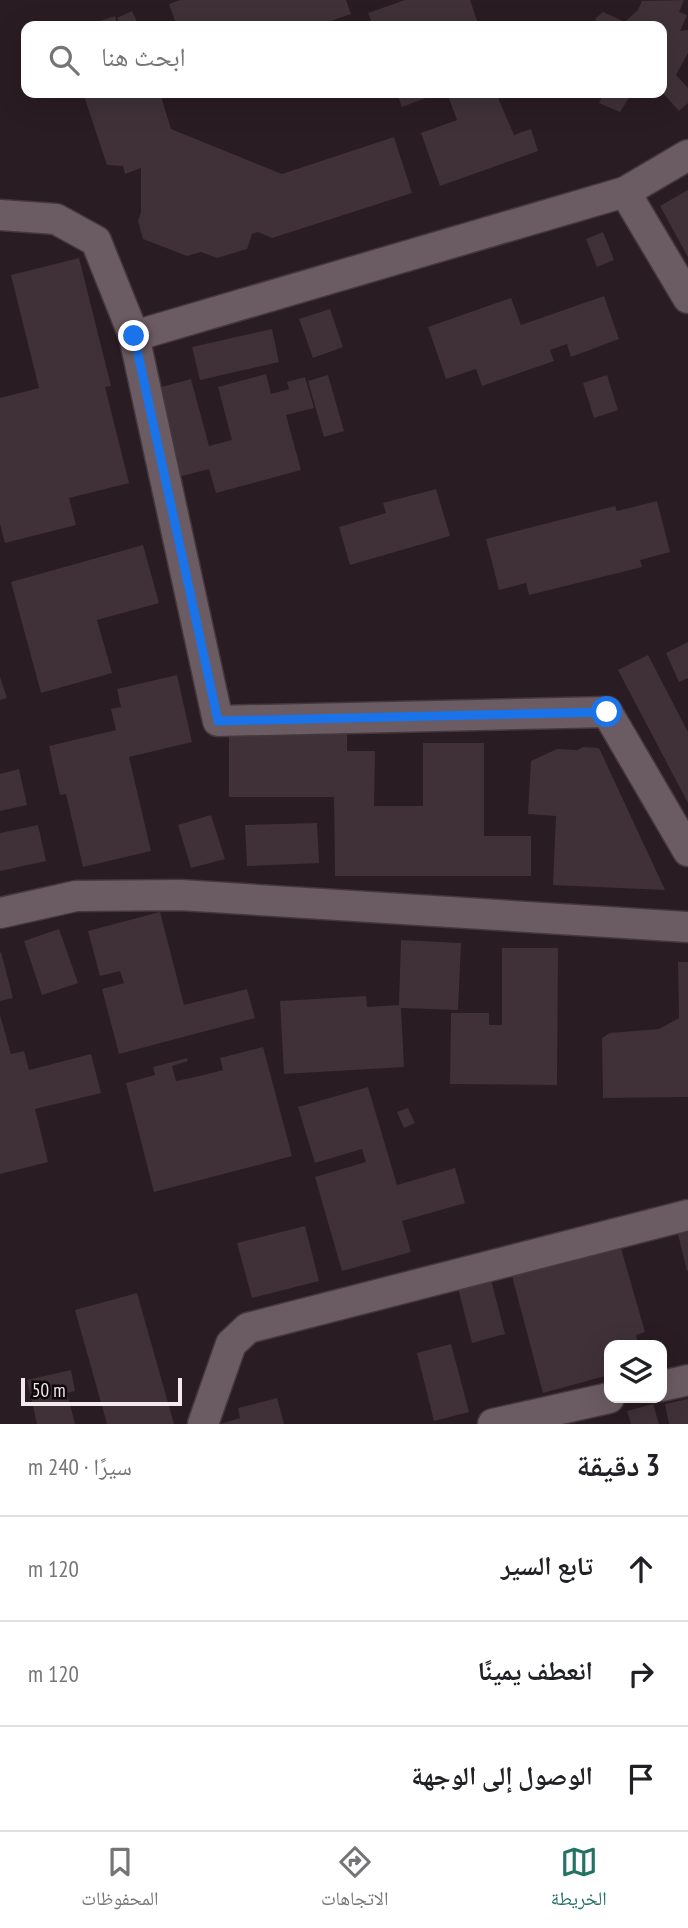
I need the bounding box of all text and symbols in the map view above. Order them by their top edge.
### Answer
search box [21,21,667,98]
text: ابحث هنا [101,40,186,73]
icon: search [45,41,83,79]
route end [118,320,149,351]
route start [591,696,622,727]
map controls [604,1340,667,1403]
button: layers [604,1340,667,1403]
scale bar [21,1375,182,1407]
text: 50 m [32,1378,66,1402]
text: 3 دقيقة [577,1445,660,1484]
text: سيرًا · 240 m [28,1452,132,1481]
text: تابع السير [501,1549,593,1582]
icon: ahead [622,1550,660,1588]
text: 120 m [28,1554,79,1583]
text: انعطف يمينًا [477,1654,593,1687]
icon: right [622,1655,660,1693]
text: 120 m [28,1659,79,1688]
text: الوصول إلى الوجهة [411,1759,593,1792]
icon: arrive [622,1760,660,1798]
tab: المحفوظات [81,1843,159,1917]
tab: الاتجاهات [321,1843,388,1917]
tab: الخريطة [551,1843,607,1917]

